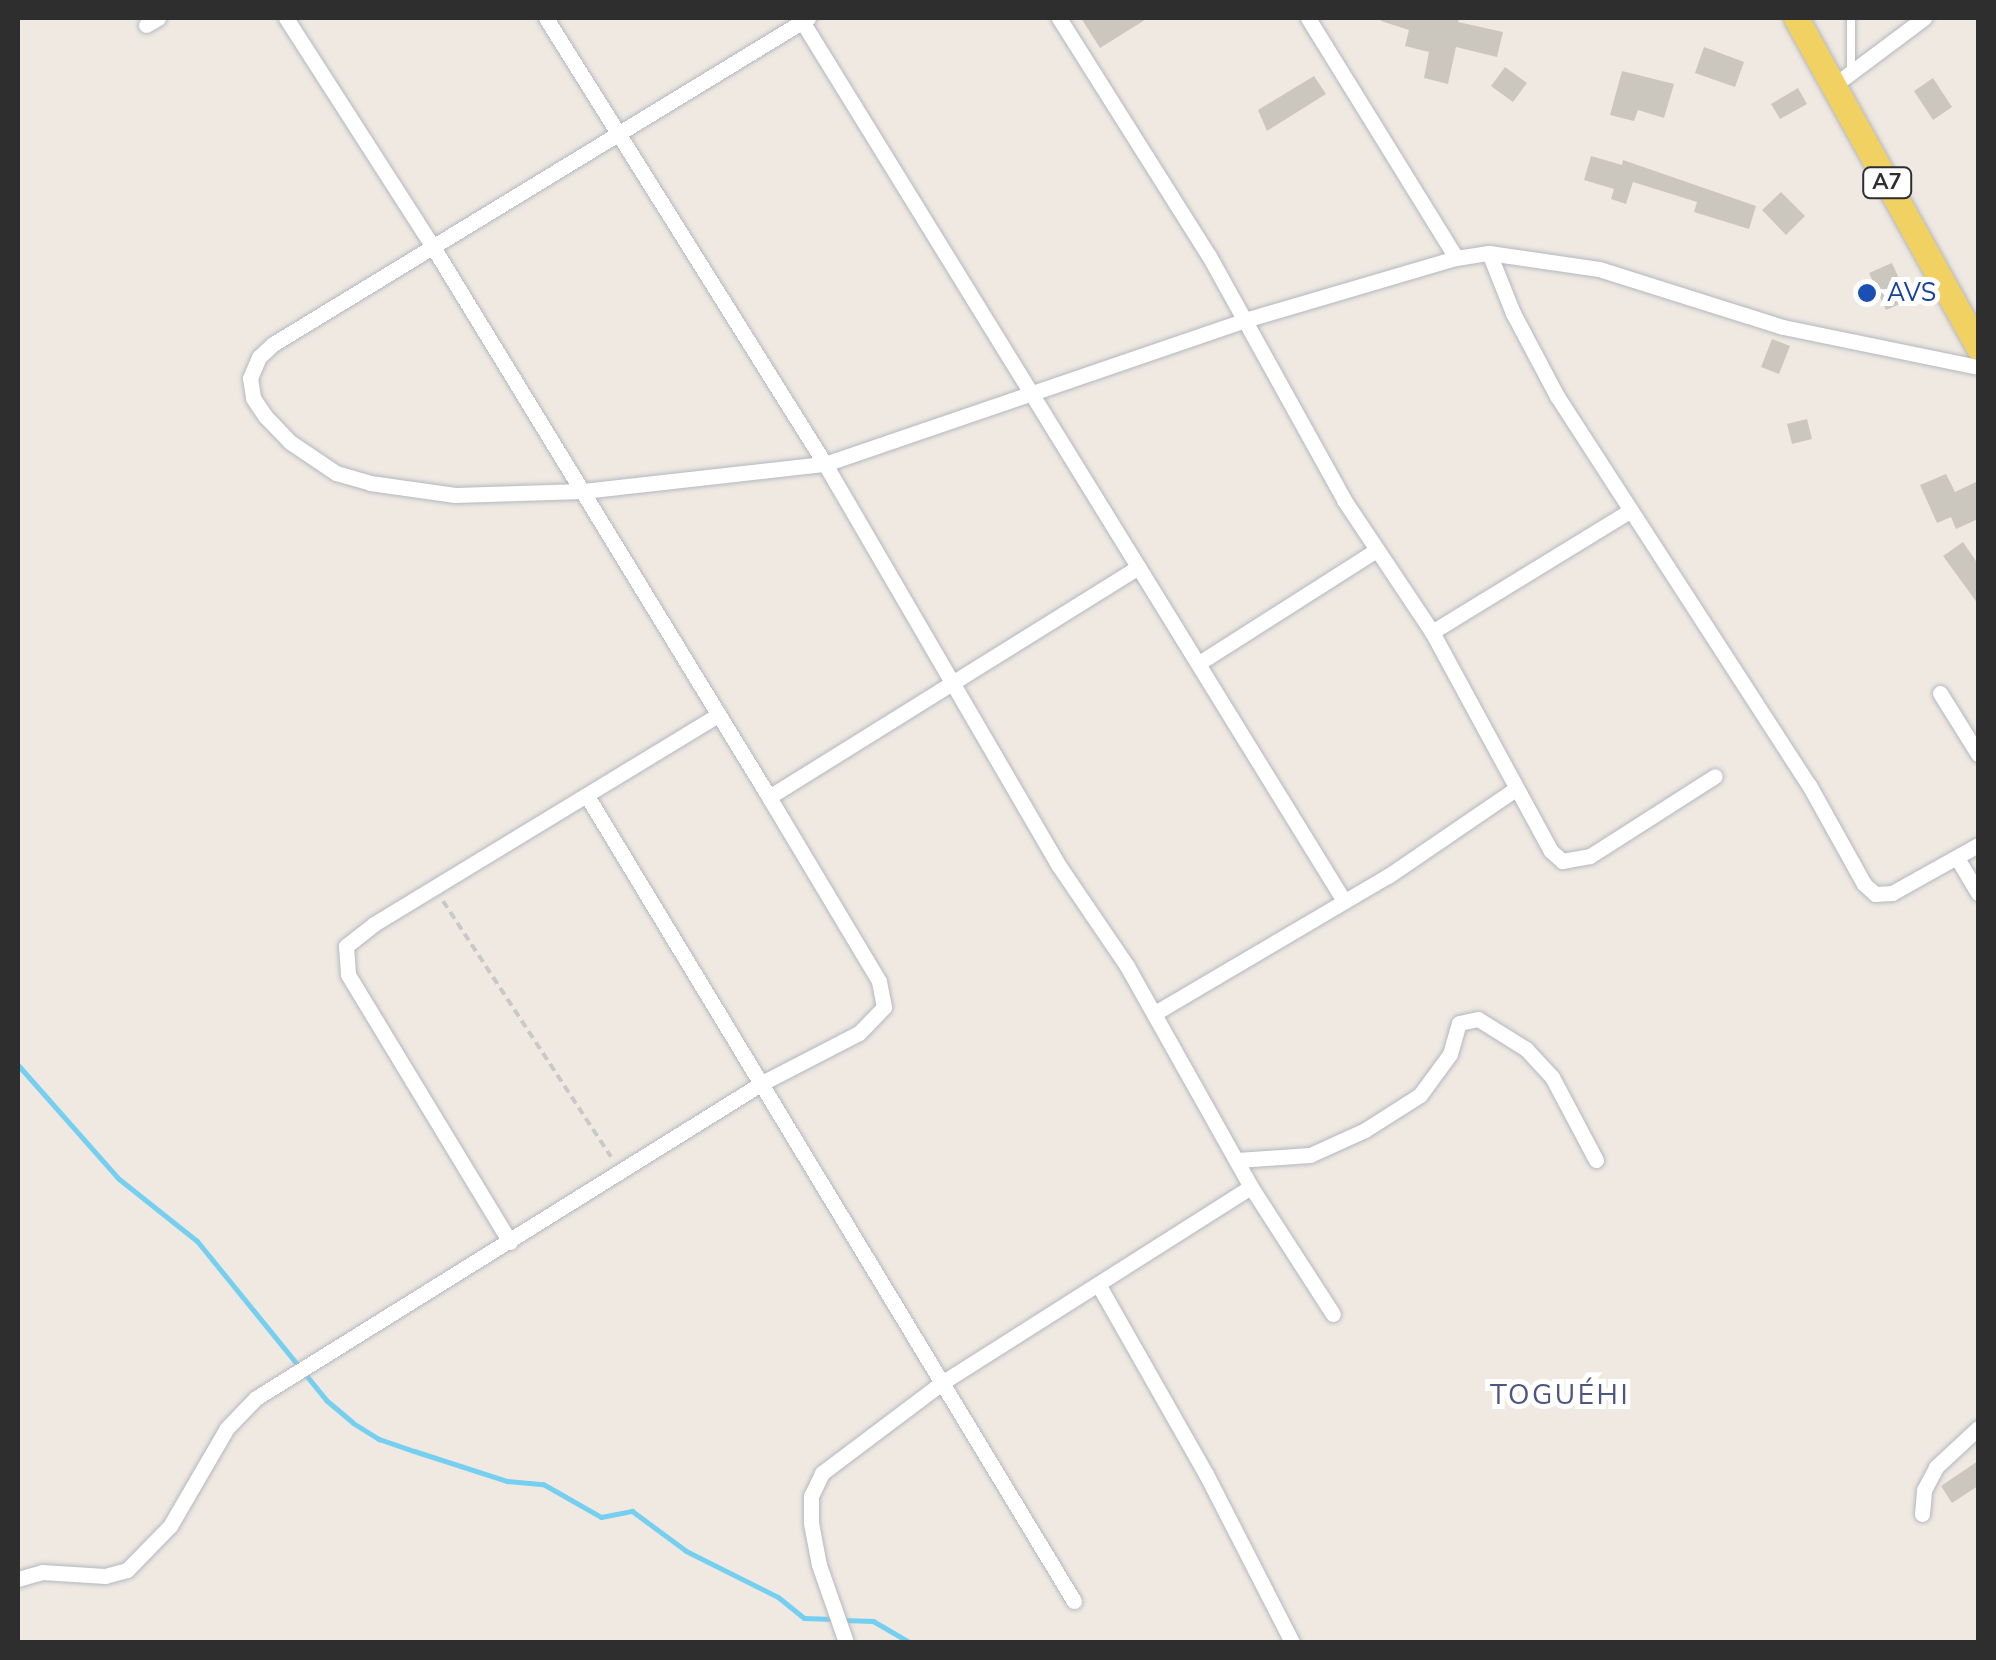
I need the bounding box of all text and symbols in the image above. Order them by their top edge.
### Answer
road number: A7 [1862,166,1912,200]
place label: AVS [1887,278,1936,308]
marker: AVS [1856,282,1878,304]
district label: TOGUÉHI [1490,1378,1630,1412]

